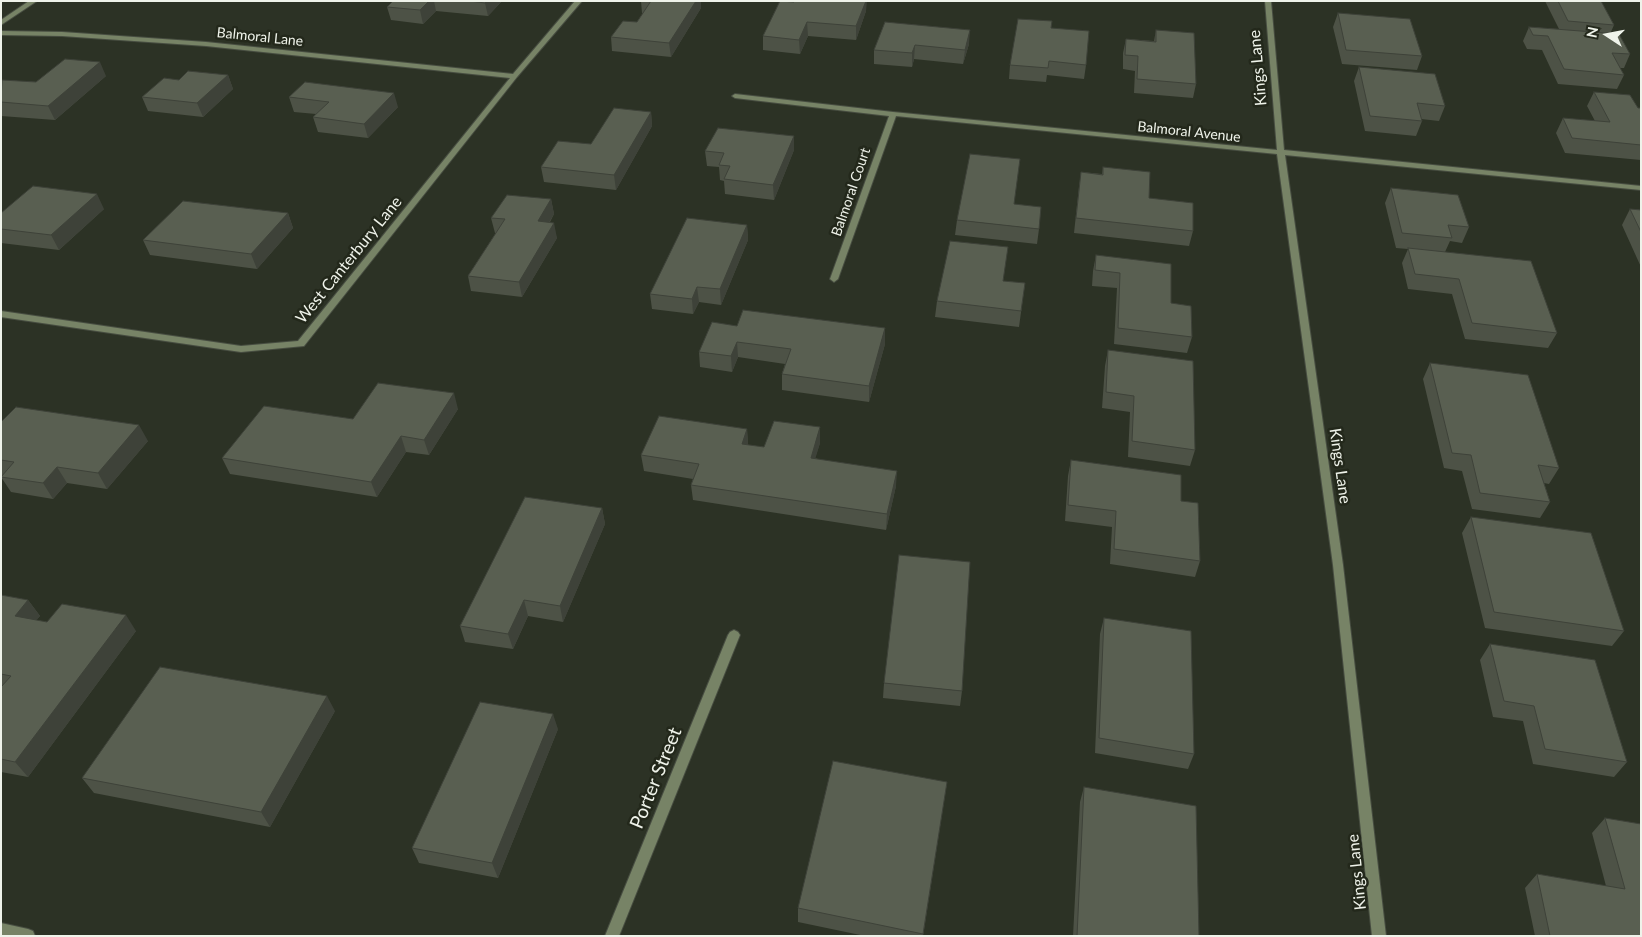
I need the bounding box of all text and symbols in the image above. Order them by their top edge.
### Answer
north arrow [1582,10,1632,60]
street label: Balmoral Lane [216,24,304,50]
text: N [1582,25,1601,39]
street label: Kings Lane [1245,29,1271,107]
street label: Balmoral Avenue [1136,118,1242,146]
street label: Balmoral Court [828,146,874,238]
street label: West Canterbury Lane [292,193,406,327]
street label: Kings Lane [1325,427,1355,505]
street label: Porter Street [625,724,687,832]
street label: Kings Lane [1343,833,1371,911]

